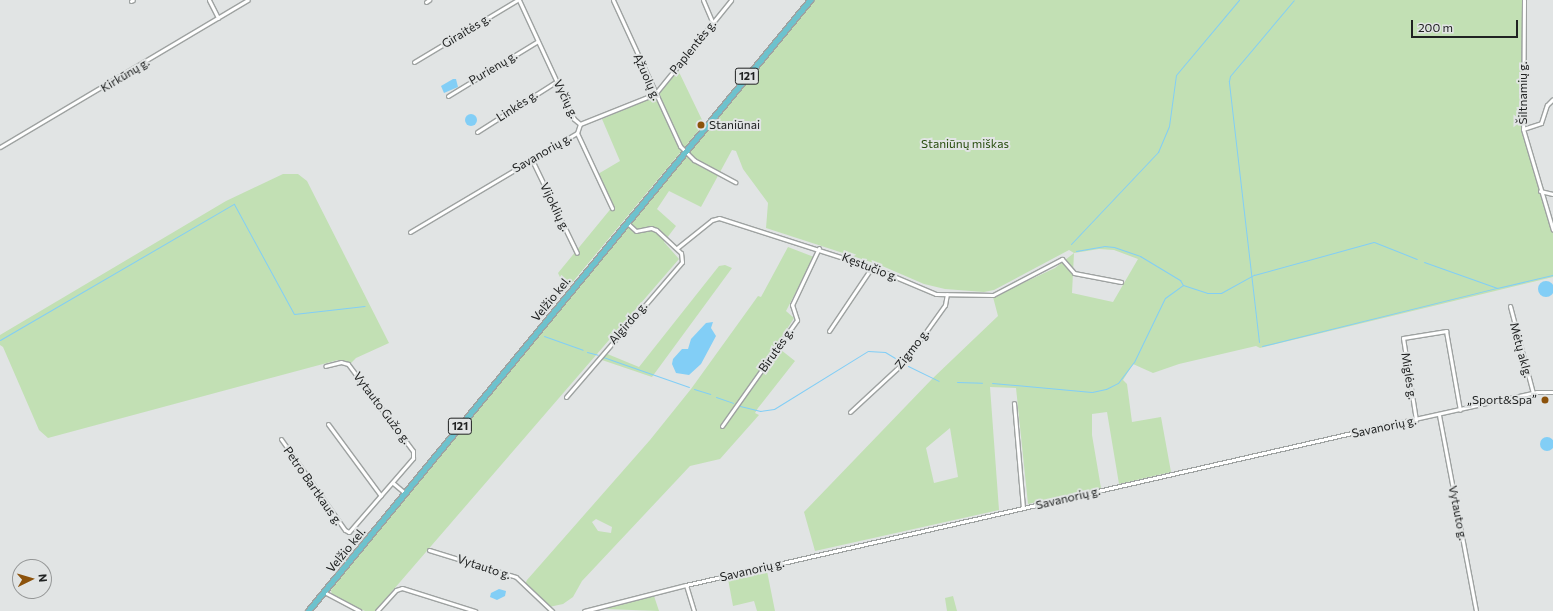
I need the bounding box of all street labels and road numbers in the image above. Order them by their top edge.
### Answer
street label: Giraitės g. [439,11,493,51]
street label: Paplentės g. [667,17,719,77]
street label: Purienų g. [466,48,520,88]
street label: Ąžuolų g. [630,51,664,103]
street label: Kirkūnų g. [98,55,152,95]
street label: Šiltnamių g. [1516,61,1530,125]
road number: 121 [734,67,760,85]
street label: Vyčių g. [550,77,582,121]
street label: Linkės g. [494,87,540,125]
street label: Savanorių g. [510,130,574,176]
street label: Vijoklių g. [537,180,573,234]
street label: Kęstučio g. [840,250,900,284]
street label: Velžio kel. [528,274,574,324]
street label: Algirdo g. [606,299,650,347]
street label: Mėtų aklg. [1507,321,1535,379]
street label: Birutės g. [756,325,796,375]
street label: Zigmo g. [892,326,932,372]
street label: Miglės g. [1398,351,1420,401]
street label: Vytauto Gužo g. [350,369,414,447]
street label: Savanorių g. [1350,413,1418,441]
road number: 121 [447,417,473,435]
street label: Petro Bartkaus g. [280,444,346,528]
street label: Savanorių g. [1034,484,1102,512]
street label: Vytauto g. [1446,484,1470,542]
street label: Velžio kel. [323,525,369,575]
street label: Vytauto g. [455,552,513,582]
street label: Savanorių g. [718,556,786,584]

